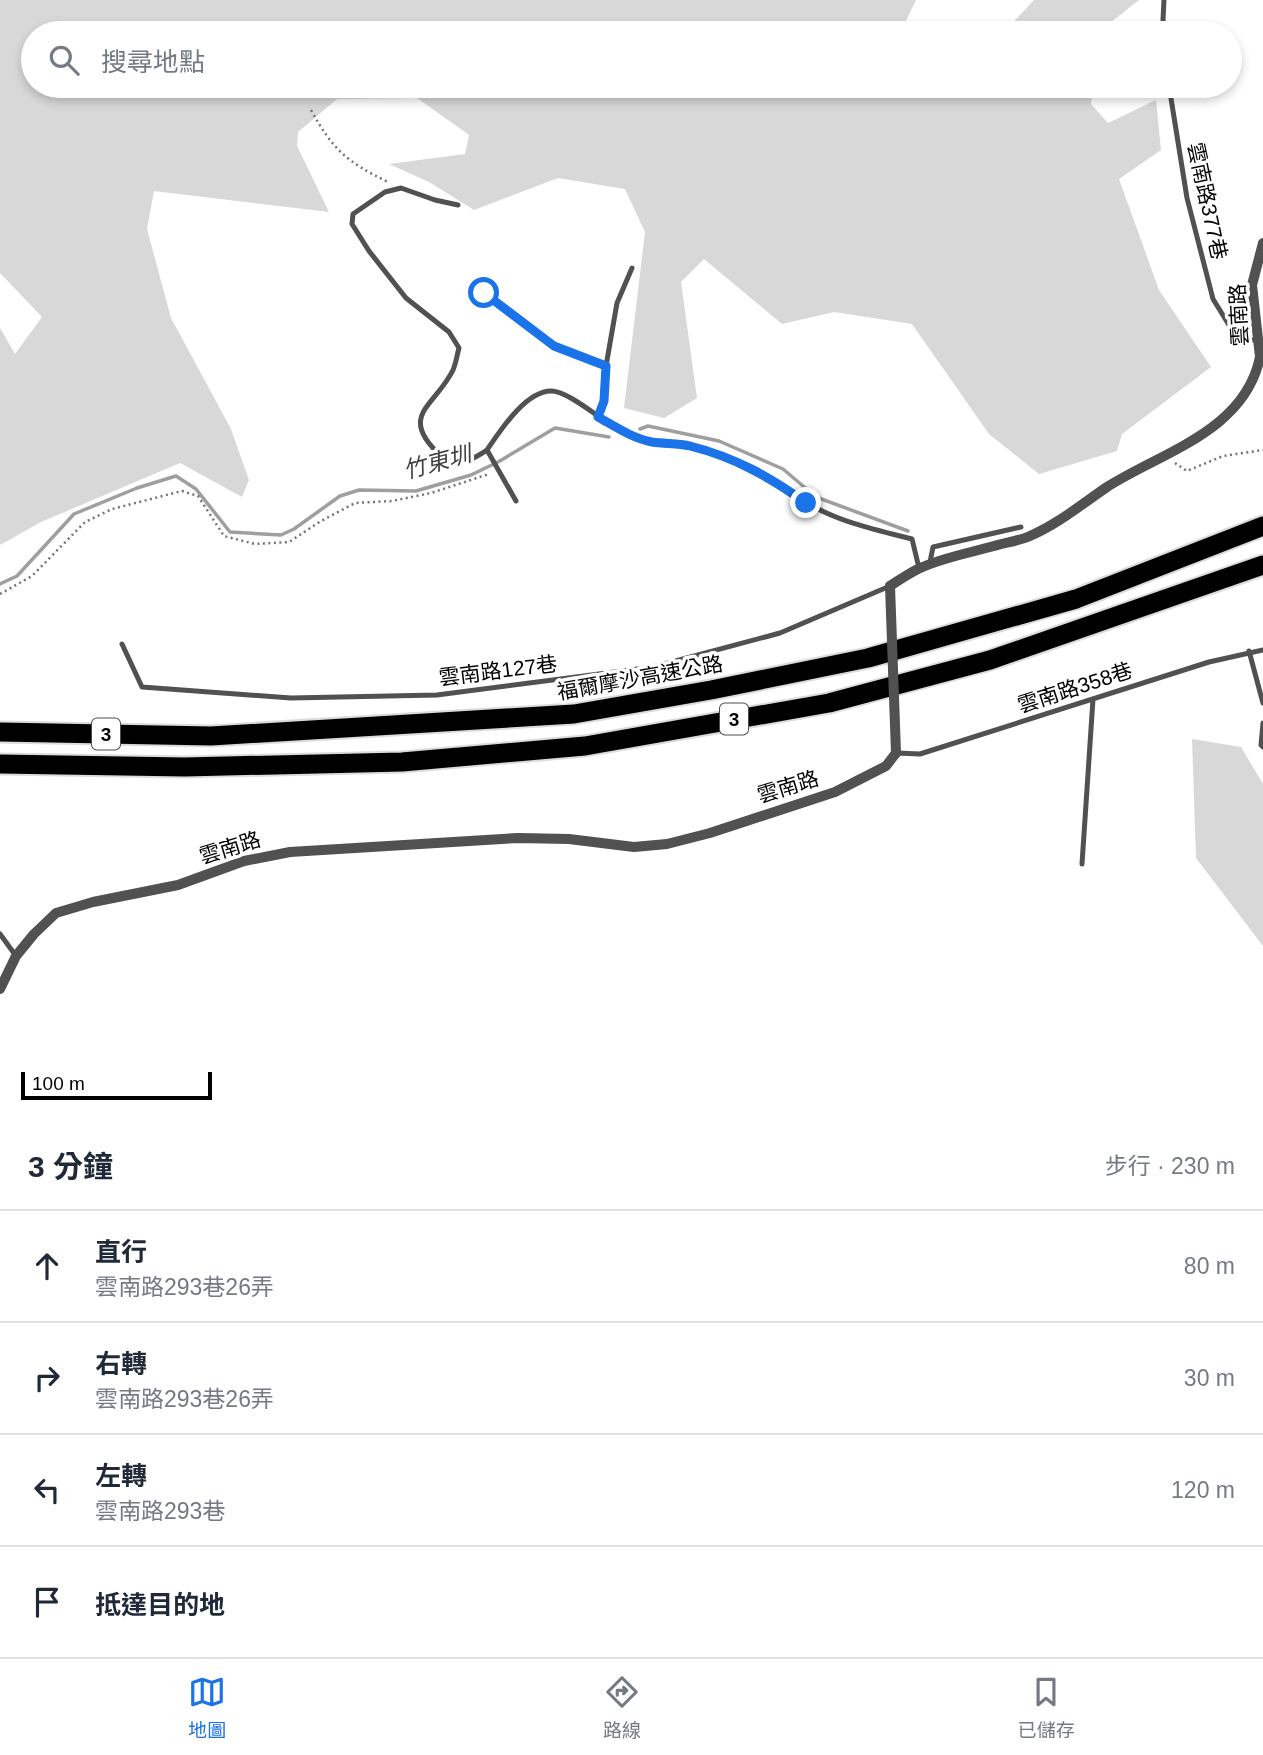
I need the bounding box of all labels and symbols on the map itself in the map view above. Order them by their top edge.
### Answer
street label: 雲南路377巷 [1184,140,1231,262]
route start [468,277,499,308]
street label: 雲南路 [1225,283,1252,347]
water label: 竹東圳 [400,440,477,483]
route end [790,487,821,518]
street label: 雲南路127巷 [437,652,558,689]
street label: 福爾摩沙高速公路 [555,652,725,703]
street label: 雲南路358巷 [1015,658,1135,717]
road number: 3 [720,704,748,734]
road number: 3 [92,719,120,750]
street label: 雲南路 [754,766,821,807]
street label: 雲南路 [196,827,263,868]
scale bar [21,1069,212,1101]

